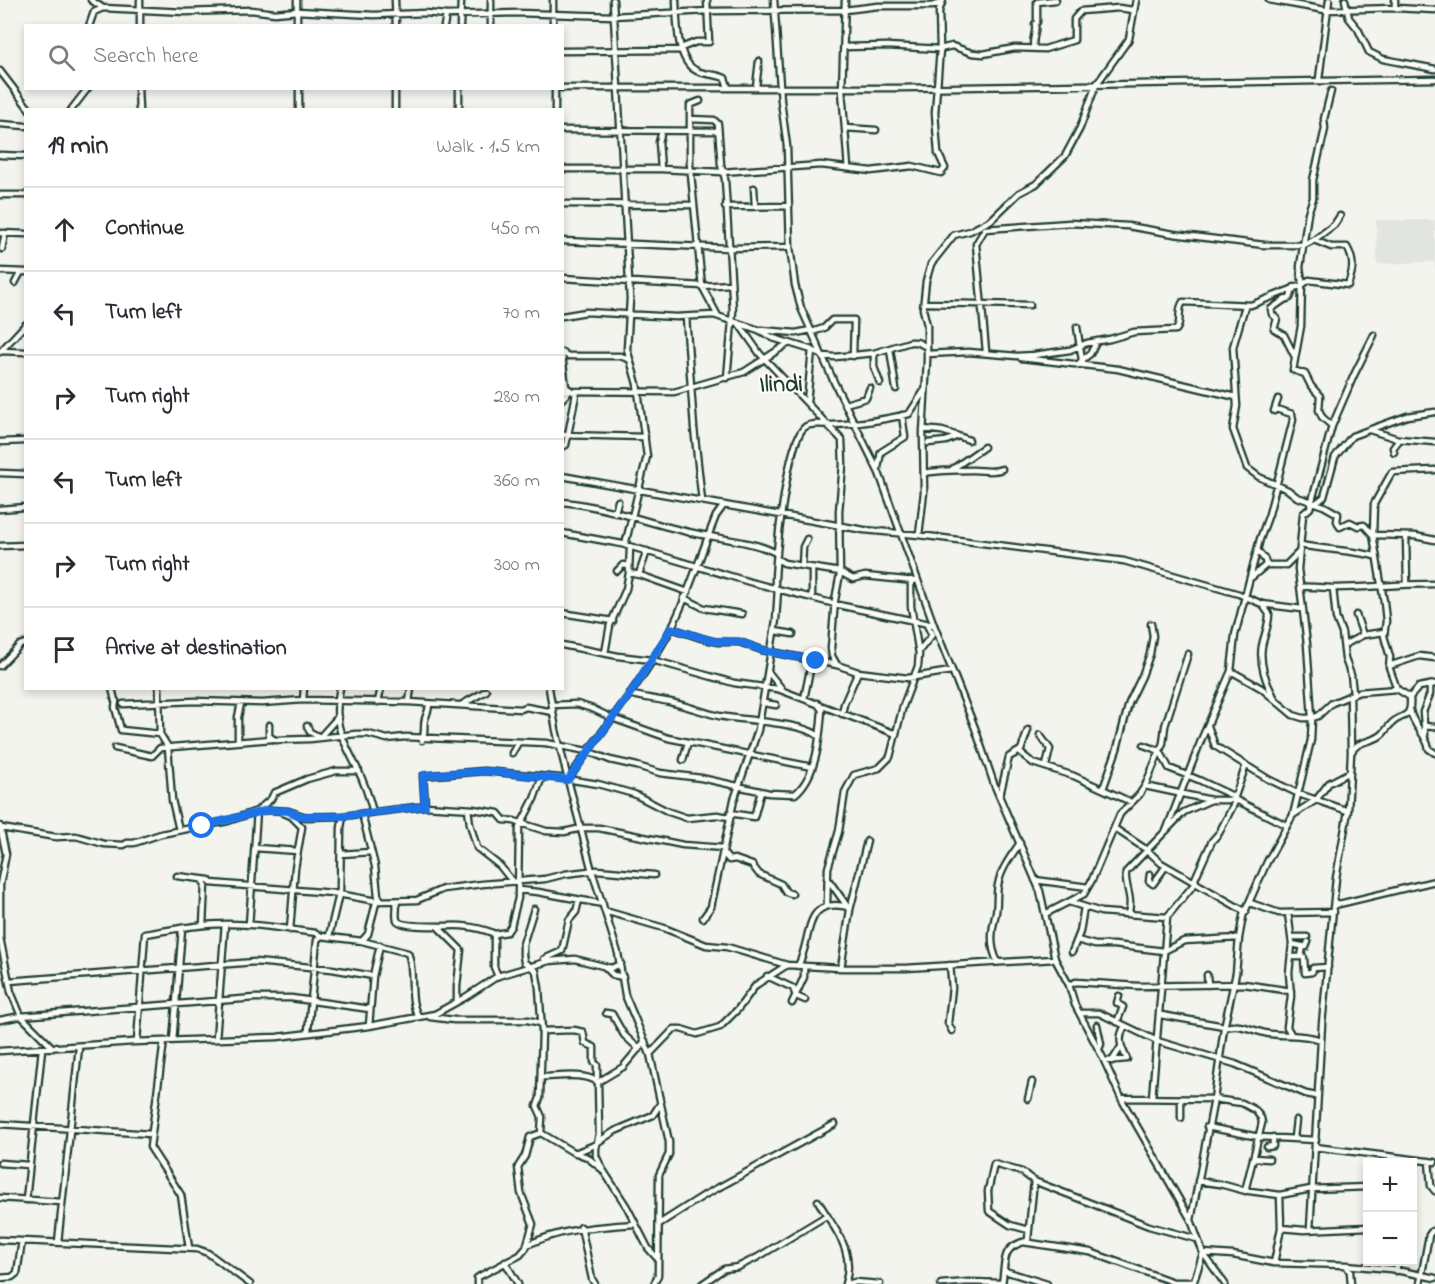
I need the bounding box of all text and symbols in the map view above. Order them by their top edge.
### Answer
search box [24,24,564,90]
icon: search [45,41,78,74]
text: Search here [93,41,198,73]
text: 19 min [48,128,108,166]
text: Walk · 1.5 km [436,133,540,162]
icon: ahead [48,213,81,246]
text: Continue [105,213,184,245]
text: 450 m [491,215,540,244]
icon: left [48,297,81,330]
text: Turn left [105,297,182,329]
text: 70 m [503,299,540,328]
district label: Ilindi [759,368,803,403]
icon: right [48,381,81,414]
text: Turn right [105,381,190,413]
text: 280 m [493,383,540,412]
icon: left [48,465,81,498]
text: Turn left [105,465,182,497]
text: 360 m [494,467,540,496]
icon: right [48,549,81,582]
text: Turn right [105,549,190,581]
text: 300 m [494,551,540,580]
icon: arrive [48,633,81,666]
text: Arrive at destination [105,633,287,665]
route end [802,647,828,673]
route start [188,812,214,838]
map controls [1363,1158,1417,1266]
button: + [1363,1158,1417,1212]
button: − [1363,1212,1417,1266]

